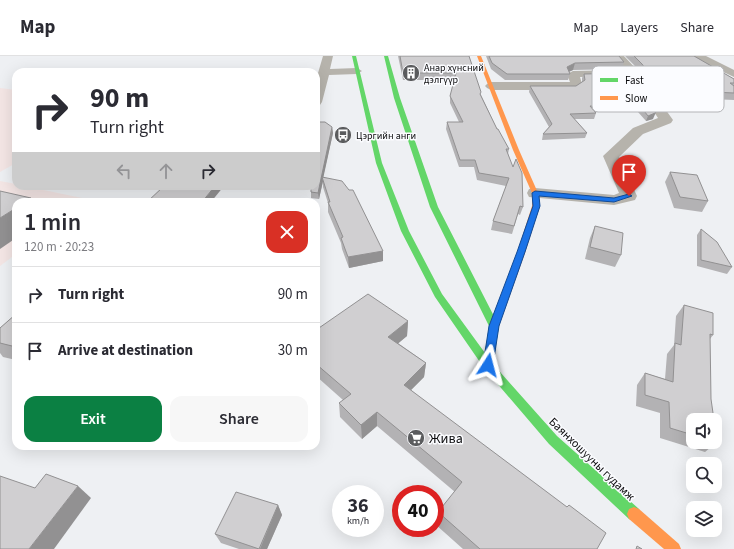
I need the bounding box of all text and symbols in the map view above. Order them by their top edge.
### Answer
text: Map [20,14,55,41]
text: Map [573,18,598,38]
text: Layers [620,18,658,38]
text: Share [680,18,714,38]
place label: Анар хүнсний дэлгүүр [424,61,484,87]
building icon: Анар хүнсний дэлгүүр [401,63,421,83]
legend [592,66,724,112]
text: Fast [625,73,644,88]
text: 90 m [90,78,149,118]
icon: right [24,84,76,136]
text: Slow [625,91,648,106]
text: Turn right [90,115,164,140]
bus stop icon: Цэргийн анги [333,125,353,145]
place label: Цэргийн анги [356,129,416,143]
pin [612,155,646,196]
icon: left [113,160,135,182]
icon: ahead [155,160,177,182]
icon: right [197,160,219,182]
icon: arrive [618,161,640,183]
text: 1 min [24,205,81,240]
button: close [266,211,308,253]
text: 120 m · 20:23 [24,238,94,256]
icon: right [24,284,46,306]
text: Turn right [58,284,124,305]
text: 90 m [278,284,308,305]
icon: arrive [24,340,46,362]
text: Arrive at destination [58,340,193,361]
text: 30 m [278,340,308,361]
position arrow [467,344,509,386]
button: Exit [24,396,162,442]
button: Share [170,396,308,442]
map controls [686,413,722,537]
button: sound [686,413,722,449]
street label: Баянхошууны гудамж [545,414,639,505]
supermarket icon: Жива [406,428,426,448]
place label: Жива [429,429,463,449]
button: search [686,457,722,493]
speed limit sign: 40 [392,485,444,537]
text: 36 [347,492,369,520]
button: layers [686,501,722,537]
text: km/h [347,514,369,528]

